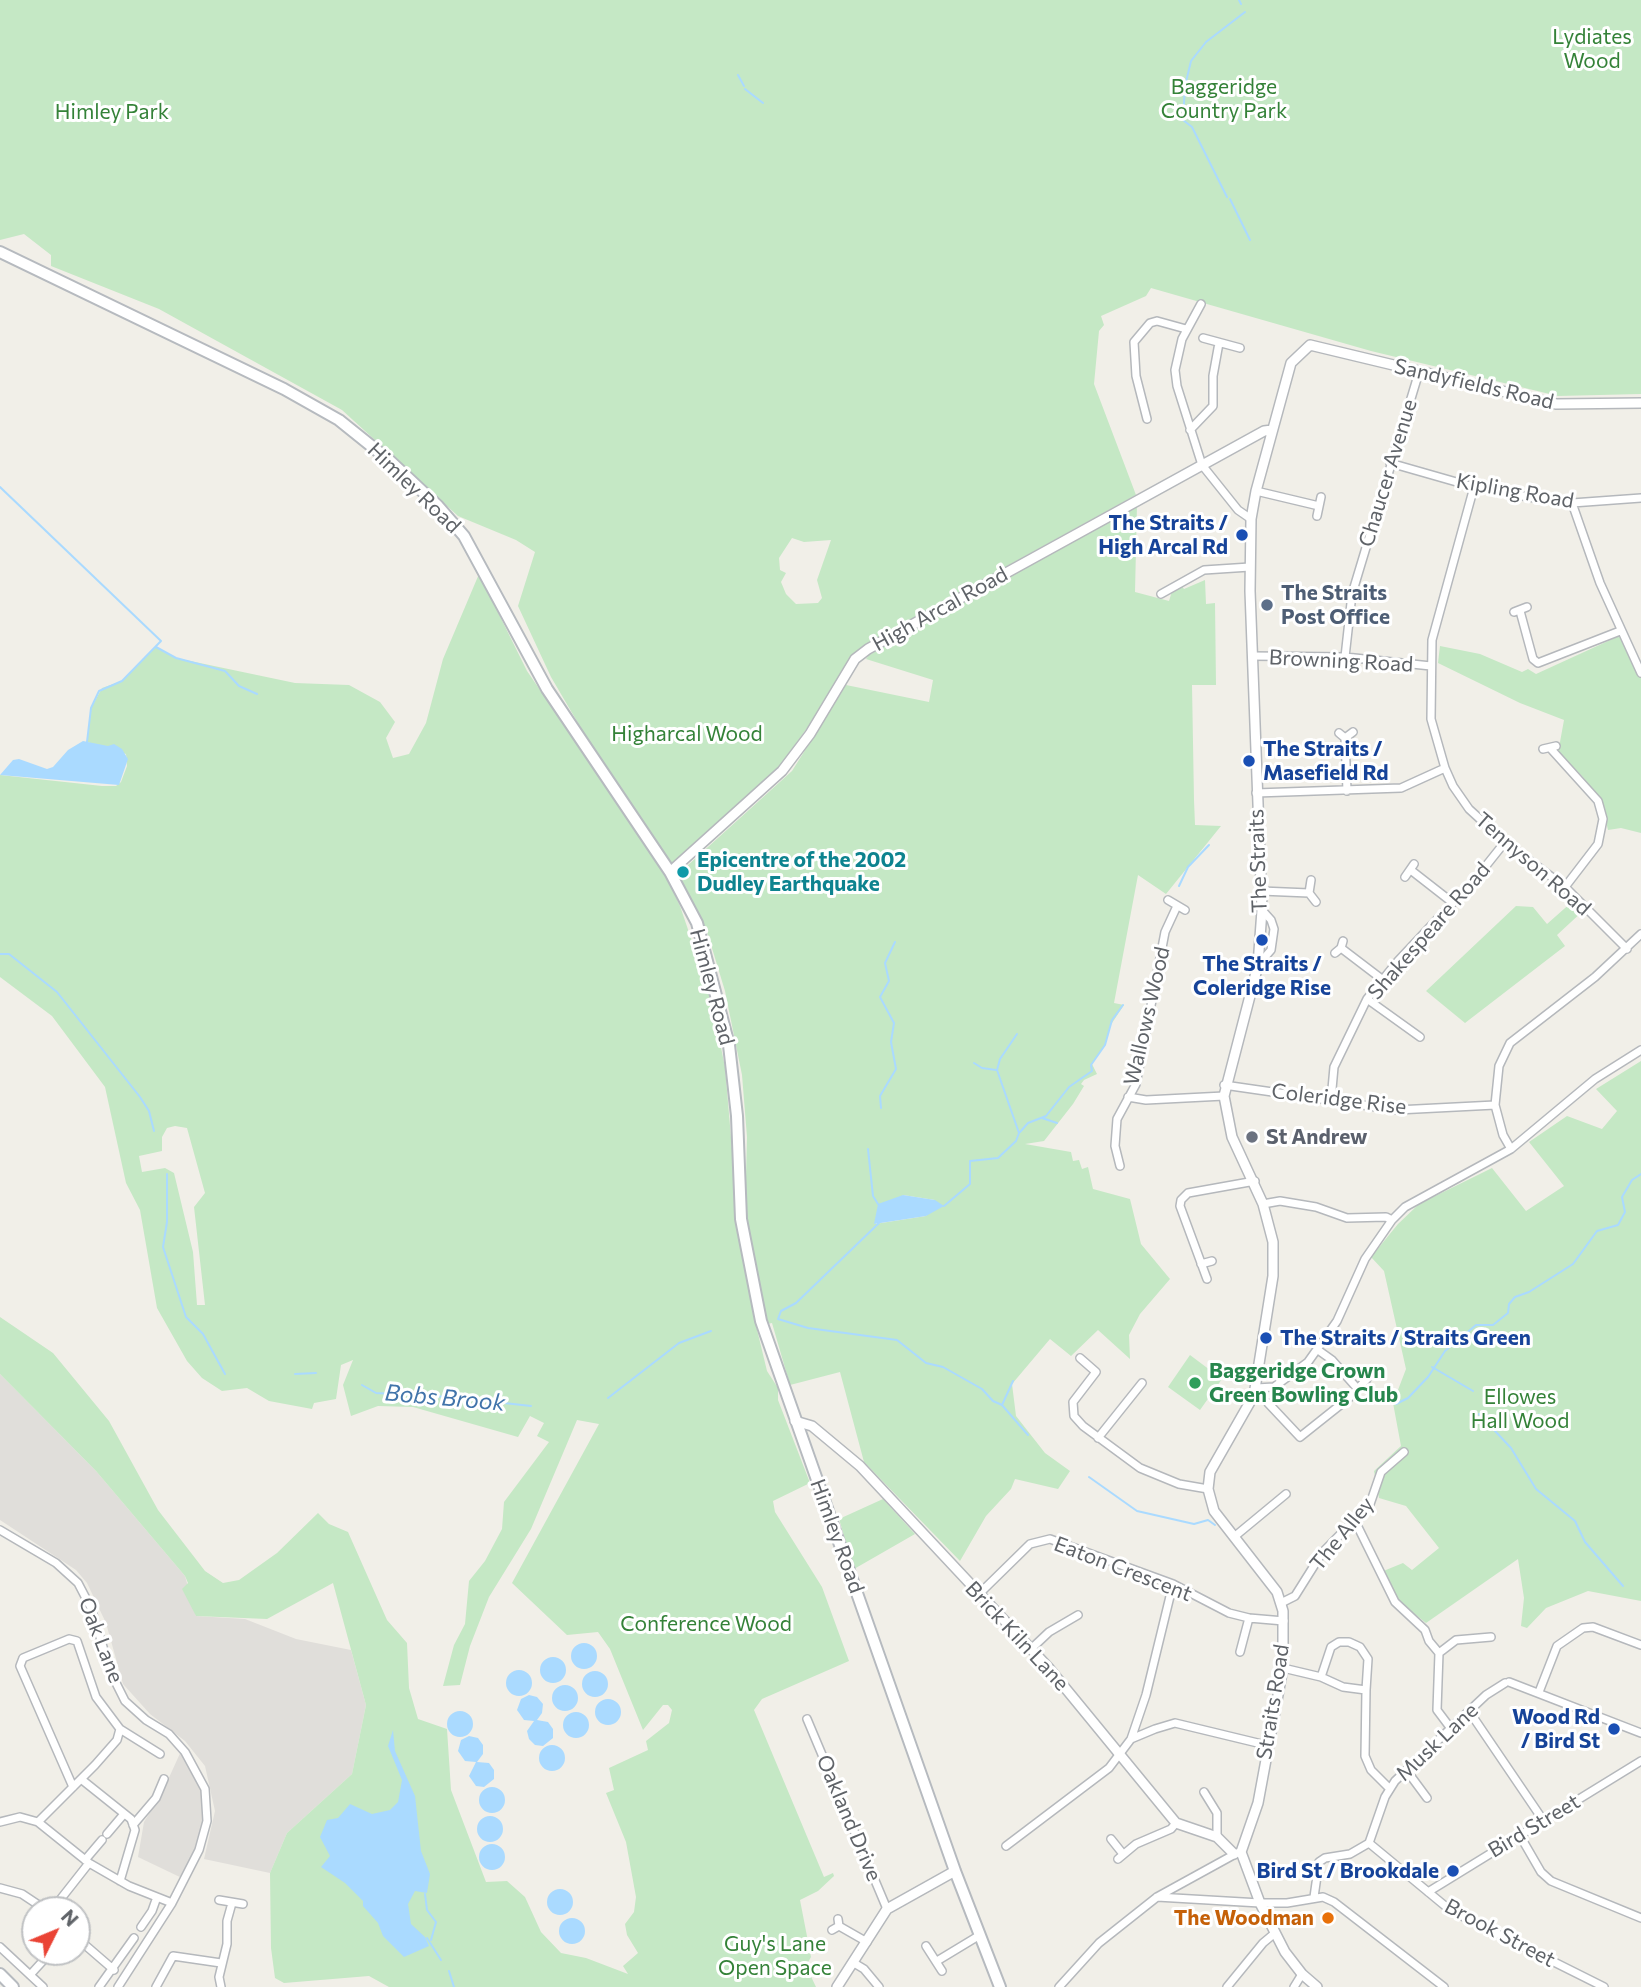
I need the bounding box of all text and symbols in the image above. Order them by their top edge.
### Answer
park label: Lydiates Wood [1552,24,1632,74]
park label: Baggeridge Country Park [1161,74,1287,124]
park label: Himley Park [55,99,169,125]
street label: Sandyfields Road [1392,353,1556,415]
street label: Chaucer Avenue [1354,396,1422,550]
street label: Himley Road [362,437,466,539]
street label: Kipling Road [1454,468,1576,514]
place label: The Straits / High Arcal Rd [1098,510,1228,560]
marker: The Straits / High Arcal Rd [1234,527,1250,543]
street label: High Arcal Road [868,561,1012,657]
place label: The Straits Post Office [1281,580,1390,630]
marker: The Straits Post Office [1259,597,1275,613]
street label: Browning Road [1268,645,1414,677]
park label: Higharcal Wood [611,721,763,747]
place label: The Straits / Masefield Rd [1263,736,1388,786]
marker: The Straits / Masefield Rd [1241,753,1257,769]
street label: Tennyson Road [1470,807,1596,921]
street label: The Straits [1244,809,1272,913]
place label: Epicentre of the 2002 Dudley Earthquake [697,847,906,897]
street label: Shakespeare Road [1363,857,1495,1005]
marker: Epicentre of the 2002 Dudley Earthquake [675,864,691,880]
street label: Himley Road [684,926,740,1048]
marker: The Straits / Coleridge Rise [1254,932,1270,948]
street label: Wallows Wood [1119,944,1175,1088]
place label: The Straits / Coleridge Rise [1193,951,1331,1001]
street label: Coleridge Rise [1270,1078,1408,1120]
place label: St Andrew [1266,1124,1367,1150]
marker: St Andrew [1244,1129,1260,1145]
place label: The Straits / Straits Green [1280,1325,1531,1351]
marker: The Straits / Straits Green [1258,1330,1274,1346]
place label: Baggeridge Crown Green Bowling Club [1209,1358,1398,1408]
marker: Baggeridge Crown Green Bowling Club [1187,1375,1203,1391]
water label: Bobs Brook [384,1379,506,1417]
park label: Ellowes Hall Wood [1471,1384,1569,1434]
street label: Himley Road [805,1476,869,1596]
street label: The Alley [1305,1492,1379,1576]
street label: Eaton Crescent [1050,1531,1196,1607]
street label: Brick Kiln Lane [960,1576,1074,1696]
street label: Oak Lane [73,1594,129,1686]
park label: Conference Wood [620,1611,792,1637]
street label: Straits Road [1251,1642,1295,1762]
street label: Musk Lane [1391,1698,1483,1786]
place label: Wood Rd / Bird St [1512,1704,1600,1754]
marker: Wood Rd / Bird St [1606,1721,1622,1737]
street label: Oakland Drive [811,1751,887,1885]
street label: Bird Street [1484,1789,1584,1863]
place label: Bird St / Brookdale [1257,1858,1439,1884]
marker: Bird St / Brookdale [1445,1863,1461,1879]
street label: Brook Street [1440,1893,1560,1973]
north arrow [21,1896,91,1966]
text: N [57,1905,84,1931]
place label: The Woodman [1174,1905,1314,1931]
marker: The Woodman [1320,1910,1336,1926]
park label: Guy's Lane Open Space [718,1931,832,1981]

